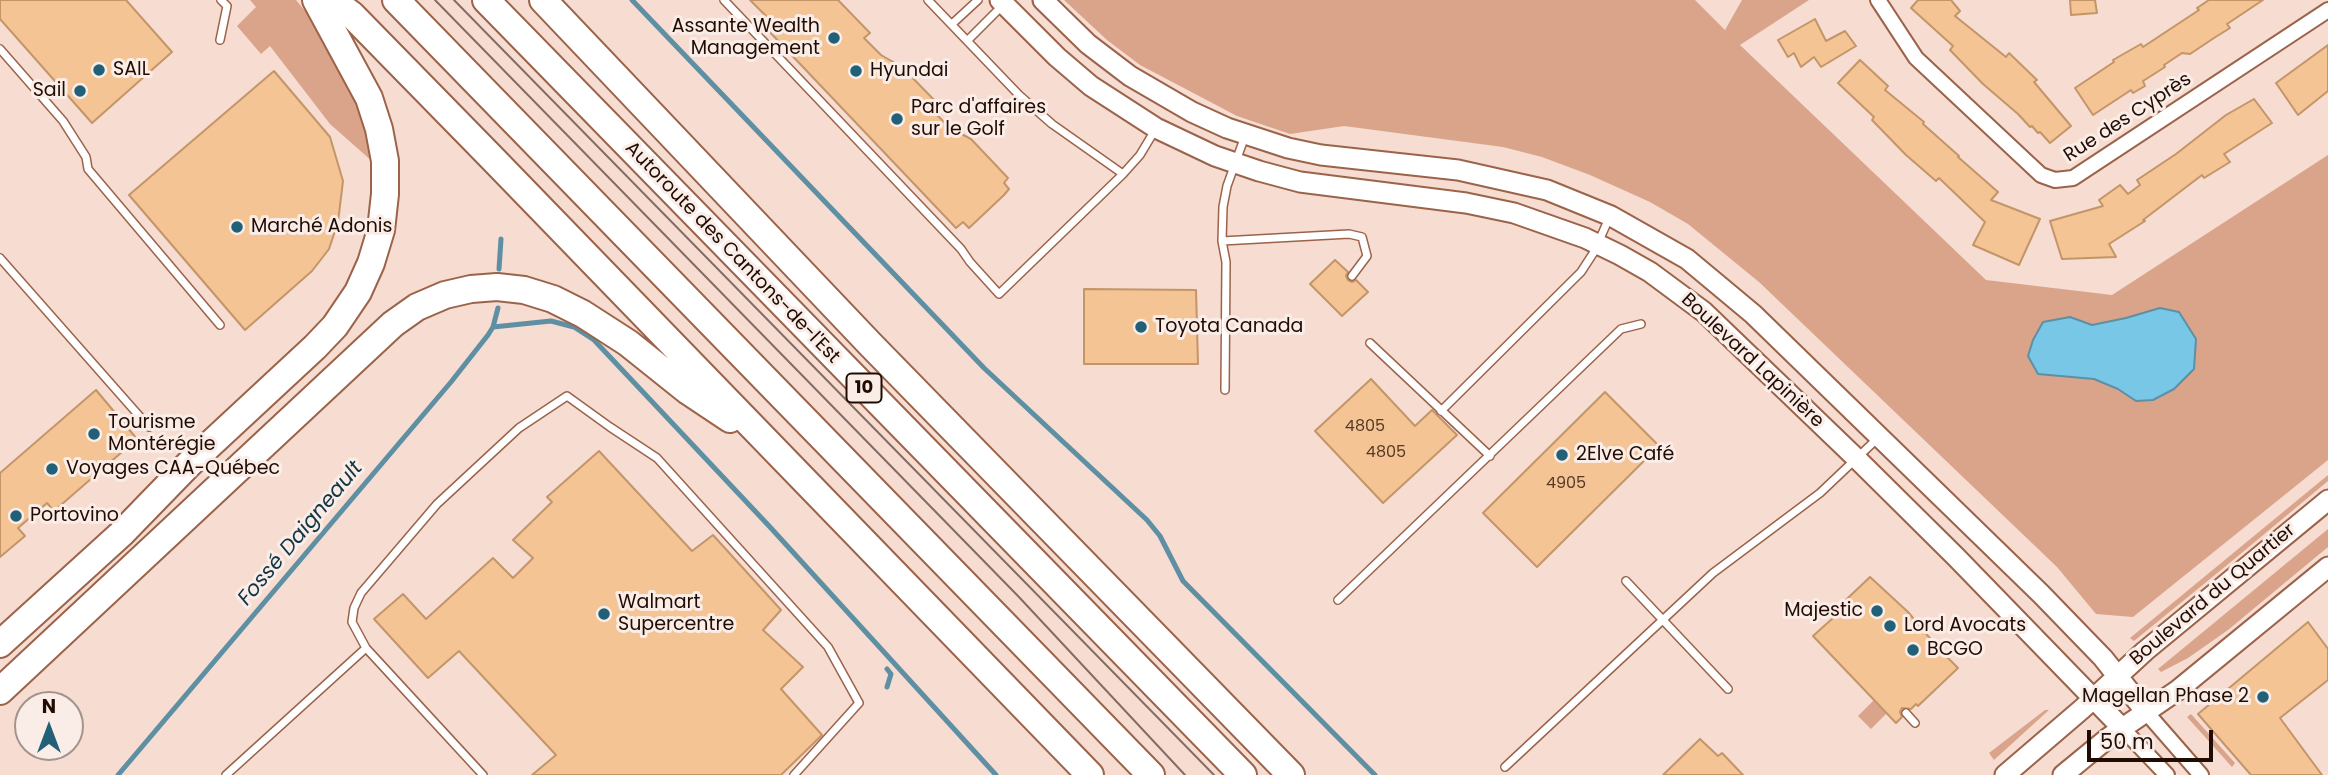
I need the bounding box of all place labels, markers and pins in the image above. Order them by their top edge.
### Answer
place label: Assante Wealth Management [672,16,820,60]
marker: Assante Wealth Management [826,30,842,46]
place label: SAIL [113,59,150,81]
place label: Hyundai [870,60,949,82]
marker: SAIL [91,62,107,78]
marker: Hyundai [848,63,864,79]
place label: Sail [33,80,66,102]
marker: Sail [72,83,88,99]
place label: Parc d'affaires sur le Golf [911,97,1046,141]
marker: Parc d'affaires sur le Golf [889,111,905,127]
place label: Marché Adonis [251,216,392,238]
marker: Marché Adonis [229,219,245,235]
place label: Toyota Canada [1155,316,1303,338]
marker: Toyota Canada [1133,319,1149,335]
place label: Tourisme Montérégie [108,412,216,456]
marker: Tourisme Montérégie [86,426,102,442]
place label: 2Elve Café [1576,444,1674,466]
marker: 2Elve Café [1554,447,1570,463]
place label: Voyages CAA-Québec [66,458,280,480]
marker: Voyages CAA-Québec [44,461,60,477]
place label: Portovino [30,505,119,527]
marker: Portovino [8,508,24,524]
place label: Walmart Supercentre [618,592,734,636]
place label: Majestic [1784,600,1863,622]
marker: Majestic [1869,603,1885,619]
marker: Walmart Supercentre [596,606,612,622]
place label: Lord Avocats [1904,615,2026,637]
marker: Lord Avocats [1882,618,1898,634]
place label: BCGO [1927,639,1983,661]
marker: BCGO [1905,642,1921,658]
place label: Magellan Phase 2 [2082,686,2249,708]
marker: Magellan Phase 2 [2255,689,2271,705]

